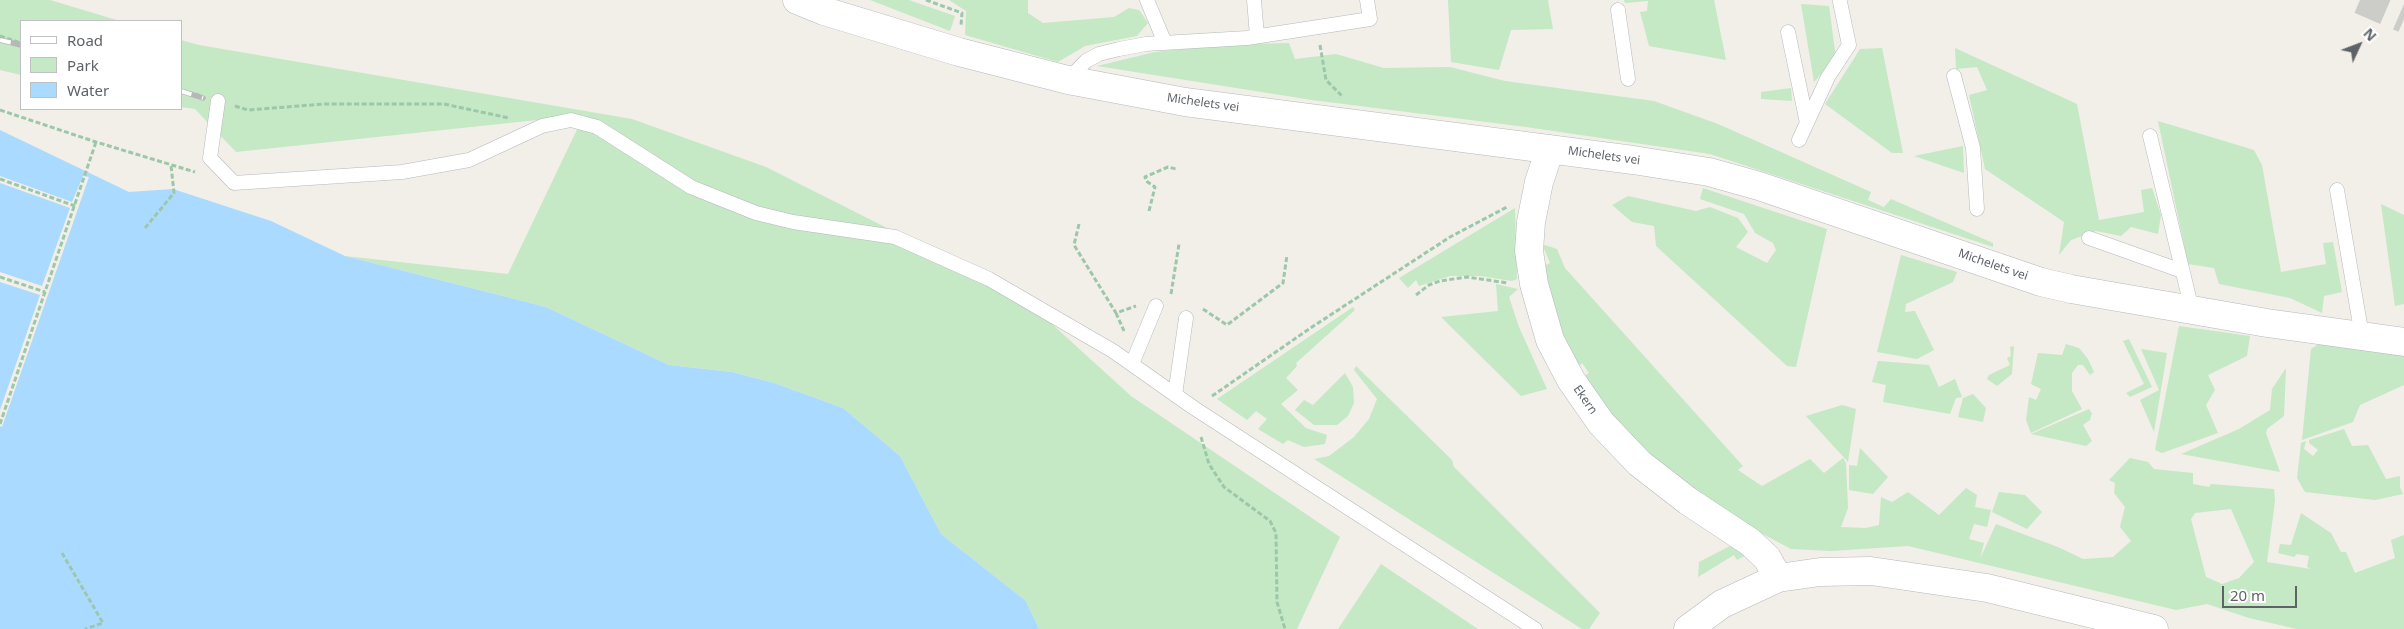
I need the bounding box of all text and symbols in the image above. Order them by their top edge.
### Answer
legend [20,20,182,110]
north arrow [2334,20,2384,70]
text: N [2359,24,2381,45]
text: Road [67,30,103,50]
text: Park [67,55,99,75]
text: Water [67,80,109,100]
street label: Michelets vei [1166,91,1240,115]
street label: Michelets vei [1567,144,1641,168]
street label: Michelets vei [1956,246,2030,284]
street label: Ekern [1570,383,1600,417]
scale bar [2224,576,2299,608]
text: 20 m [2230,585,2265,605]

